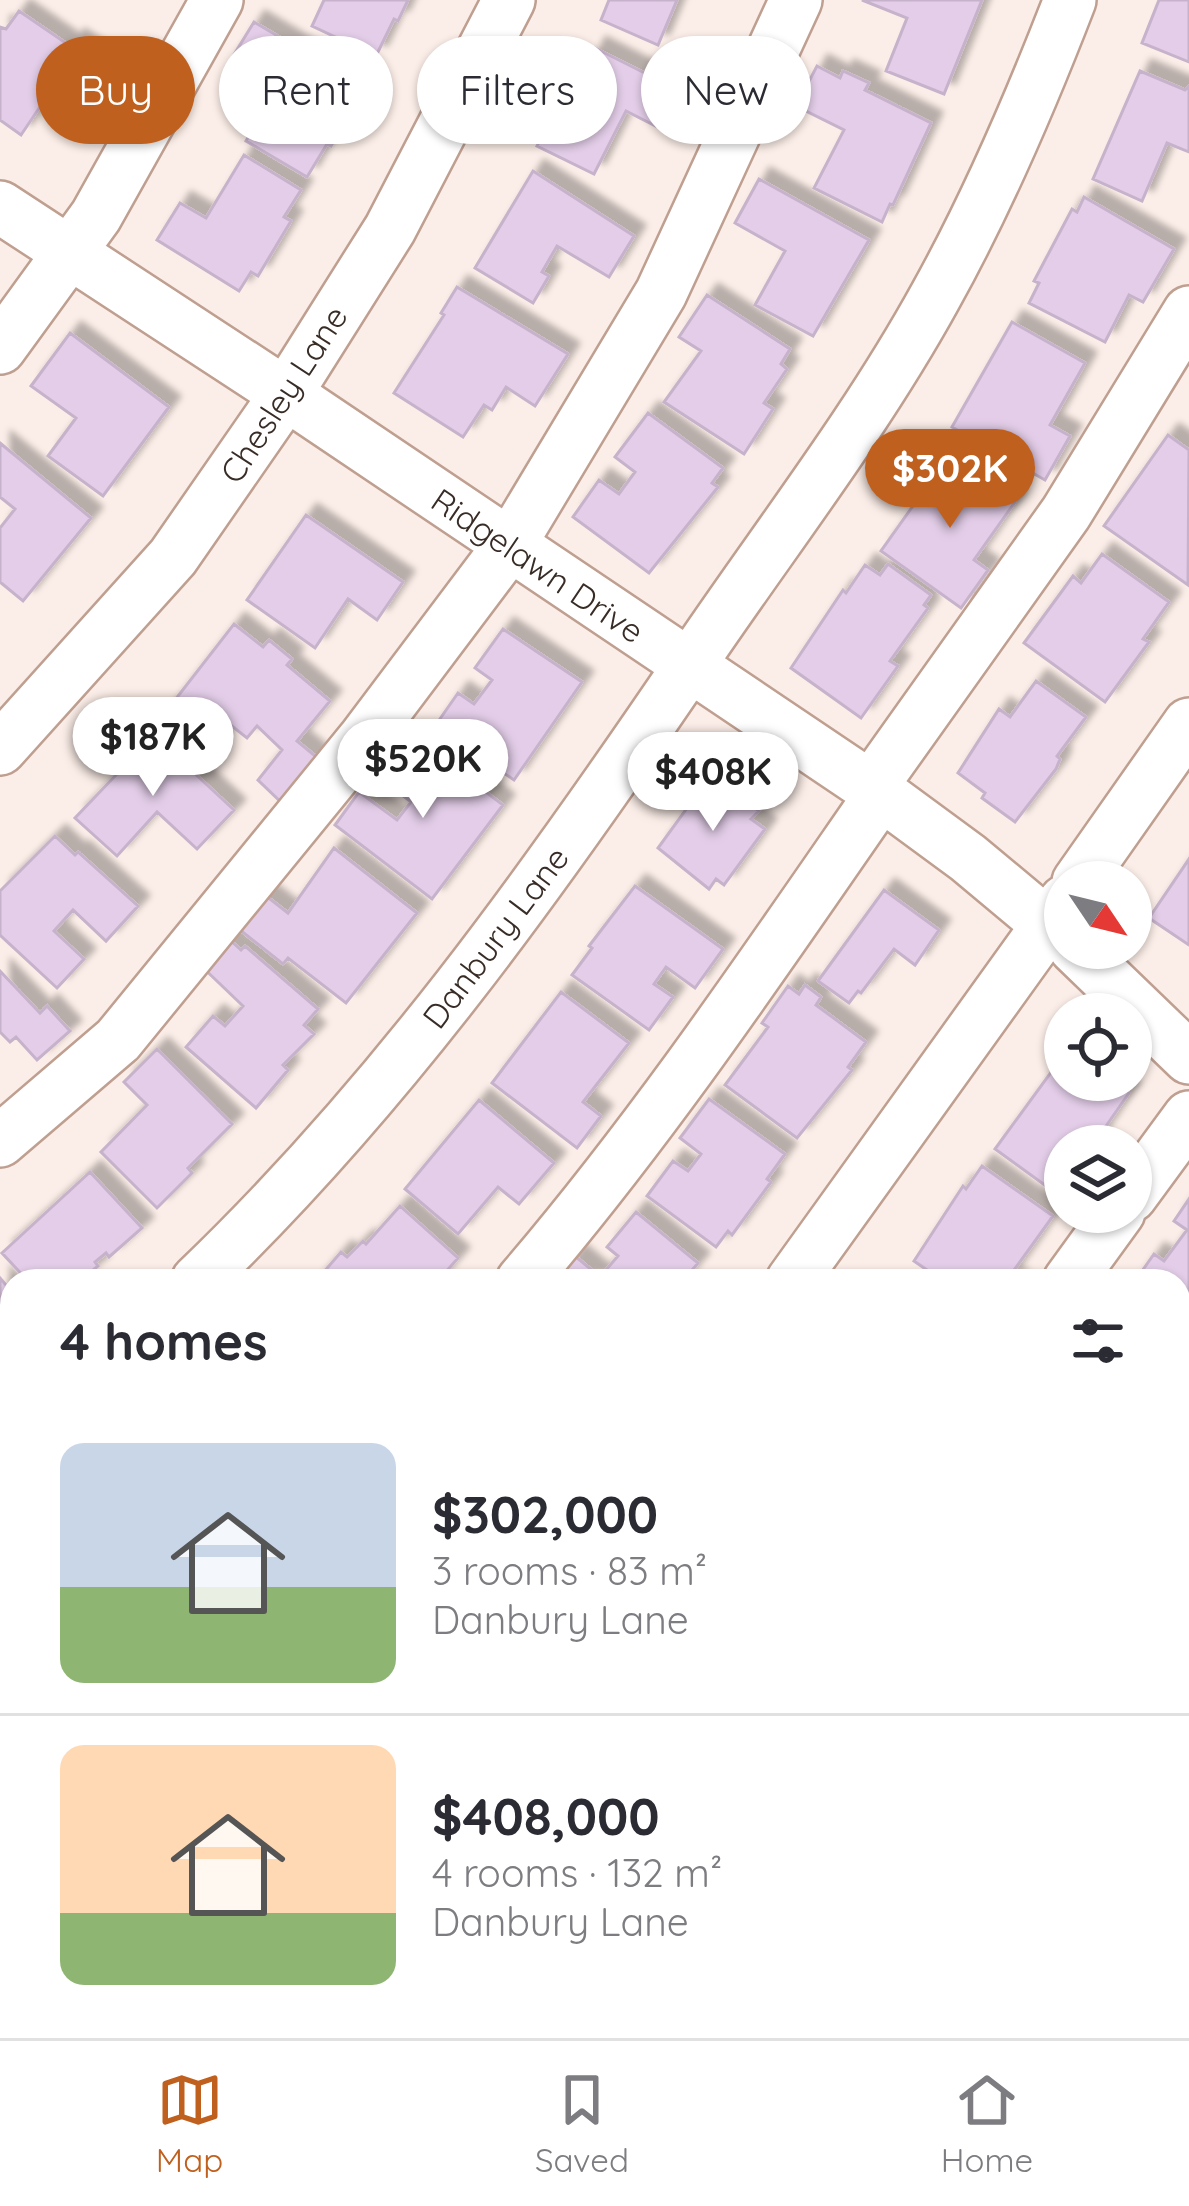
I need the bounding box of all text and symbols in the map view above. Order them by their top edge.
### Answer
chip: Buy [36,36,195,144]
chip: Rent [219,36,393,144]
chip: Filters [417,36,617,144]
chip: New [641,36,811,144]
street label: Chesley Lane [210,298,356,490]
pin: $302K [866,429,1034,531]
text: $302K [892,443,1008,492]
street label: Ridgelawn Drive [424,479,652,651]
pin: $187K [69,697,237,799]
text: $187K [100,711,206,760]
pin: $520K [339,719,507,821]
pin: $408K [629,732,797,834]
text: $520K [364,733,482,782]
text: $408K [654,746,772,795]
street label: Danbury Lane [413,838,577,1036]
north arrow [1044,861,1152,969]
map controls [1044,861,1152,1233]
button: locate [1044,993,1152,1101]
button: layers [1044,1125,1152,1233]
icon: filters [1065,1308,1131,1374]
text: 4 homes [60,1309,268,1373]
text: $302,000 [432,1482,658,1546]
icon: home [156,1491,300,1635]
text: 3 rooms · 83 m² [432,1546,707,1595]
text: Danbury Lane [432,1595,689,1644]
text: $408,000 [432,1784,660,1848]
icon: home [156,1793,300,1937]
text: 4 rooms · 132 m² [432,1848,722,1897]
text: Danbury Lane [432,1897,689,1946]
tab: Map [156,2067,223,2180]
tab: Saved [535,2067,629,2180]
tab: Home [941,2067,1033,2180]

